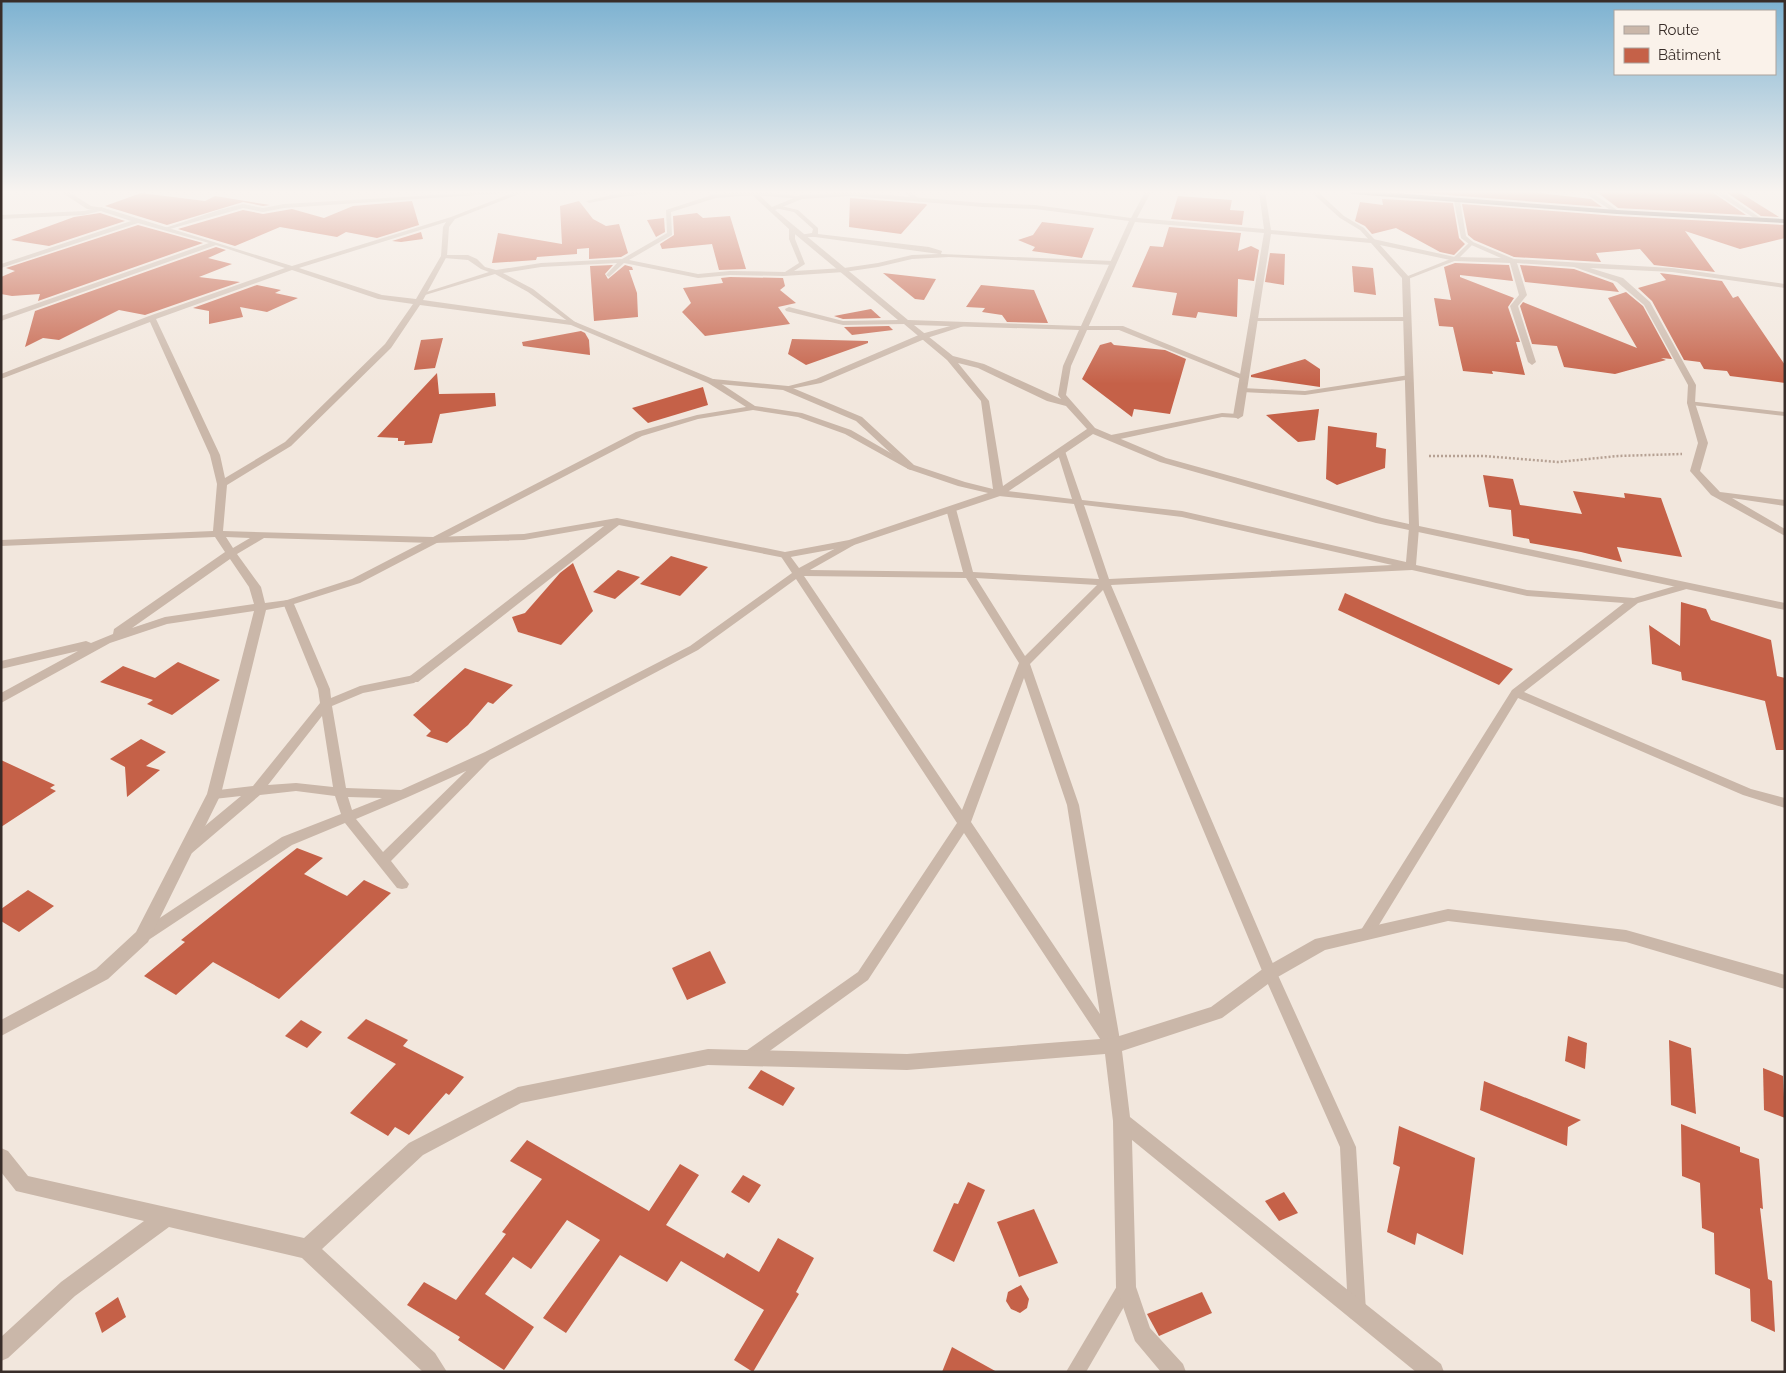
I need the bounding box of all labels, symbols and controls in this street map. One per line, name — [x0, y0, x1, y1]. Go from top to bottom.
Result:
legend — [1614, 10, 1776, 75]
text: Route — [1658, 21, 1699, 39]
text: Bâtiment — [1658, 46, 1721, 64]

